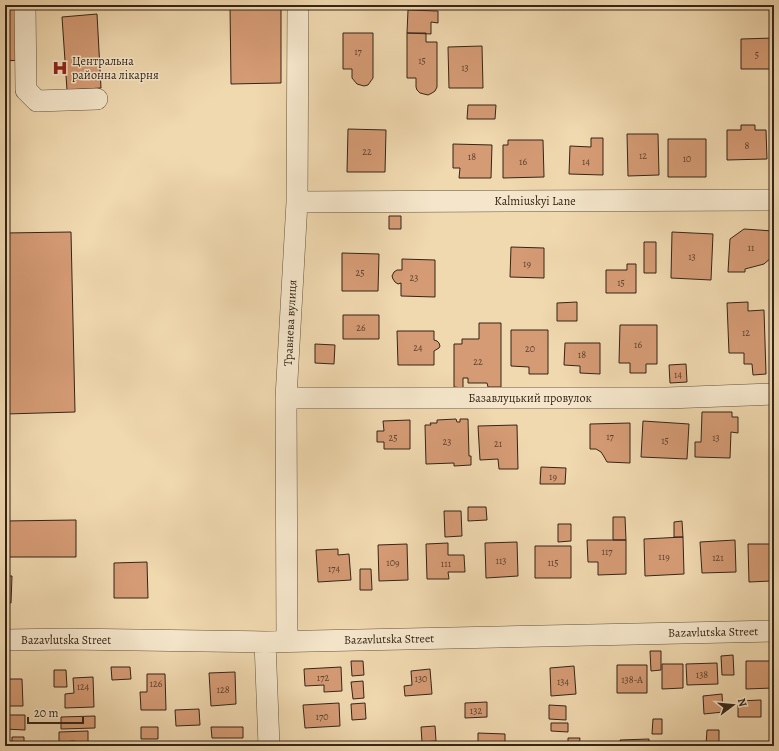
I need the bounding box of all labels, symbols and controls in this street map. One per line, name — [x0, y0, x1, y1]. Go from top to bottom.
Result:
house number: 17 — [354, 45, 363, 58]
house number: 5 — [755, 48, 759, 61]
place label: Центральна районна лікарня — [72, 53, 159, 83]
house number: 15 — [418, 54, 426, 67]
hospital icon: Центральна районна лікарня — [51, 59, 69, 77]
house number: 13 — [461, 61, 469, 74]
house number: 8 — [745, 139, 750, 152]
house number: 22 — [362, 145, 372, 158]
house number: 12 — [639, 149, 647, 162]
house number: 18 — [468, 150, 476, 163]
house number: 10 — [683, 152, 691, 165]
house number: 16 — [519, 155, 527, 168]
house number: 14 — [582, 155, 590, 168]
street label: Kalmiuskyi Lane — [494, 193, 576, 209]
house number: 11 — [748, 241, 755, 254]
house number: 13 — [688, 250, 696, 263]
house number: 19 — [523, 257, 531, 270]
house number: 25 — [355, 266, 365, 279]
house number: 23 — [410, 271, 418, 284]
house number: 15 — [617, 276, 625, 289]
street label: Травнева вулиця — [280, 279, 300, 367]
house number: 26 — [356, 321, 366, 334]
house number: 12 — [742, 326, 750, 339]
house number: 16 — [634, 338, 642, 351]
house number: 24 — [413, 341, 423, 354]
house number: 20 — [525, 342, 535, 355]
house number: 18 — [578, 348, 586, 361]
house number: 22 — [473, 355, 483, 368]
house number: 14 — [674, 368, 682, 381]
street label: Базавлуцький провулок — [468, 390, 592, 406]
house number: 17 — [606, 430, 615, 443]
house number: 25 — [388, 431, 398, 444]
house number: 13 — [712, 431, 720, 444]
house number: 15 — [661, 434, 669, 447]
house number: 23 — [443, 435, 451, 448]
house number: 21 — [494, 437, 503, 450]
house number: 19 — [549, 470, 557, 483]
house number: 117 — [601, 545, 613, 558]
house number: 119 — [658, 550, 670, 563]
house number: 121 — [712, 551, 724, 564]
house number: 113 — [496, 554, 507, 567]
house number: 109 — [386, 556, 400, 569]
house number: 115 — [547, 556, 559, 569]
house number: 111 — [441, 557, 452, 570]
house number: 174 — [328, 562, 341, 575]
street label: Bazavlutska Street — [668, 623, 758, 641]
street label: Bazavlutska Street — [344, 630, 434, 648]
street label: Bazavlutska Street — [21, 632, 111, 648]
house number: 138 — [696, 668, 708, 681]
house number: 172 — [317, 671, 329, 684]
house number: 130 — [415, 672, 427, 685]
house number: 138-А — [621, 673, 643, 686]
house number: 134 — [557, 675, 570, 688]
house number: 126 — [150, 677, 163, 690]
house number: 124 — [77, 680, 90, 693]
house number: 128 — [216, 683, 230, 696]
north arrow — [713, 685, 753, 725]
text: N — [734, 696, 750, 708]
scale bar — [28, 699, 83, 725]
house number: 132 — [470, 704, 482, 717]
text: 20 m — [34, 705, 58, 721]
house number: 170 — [316, 710, 328, 723]

